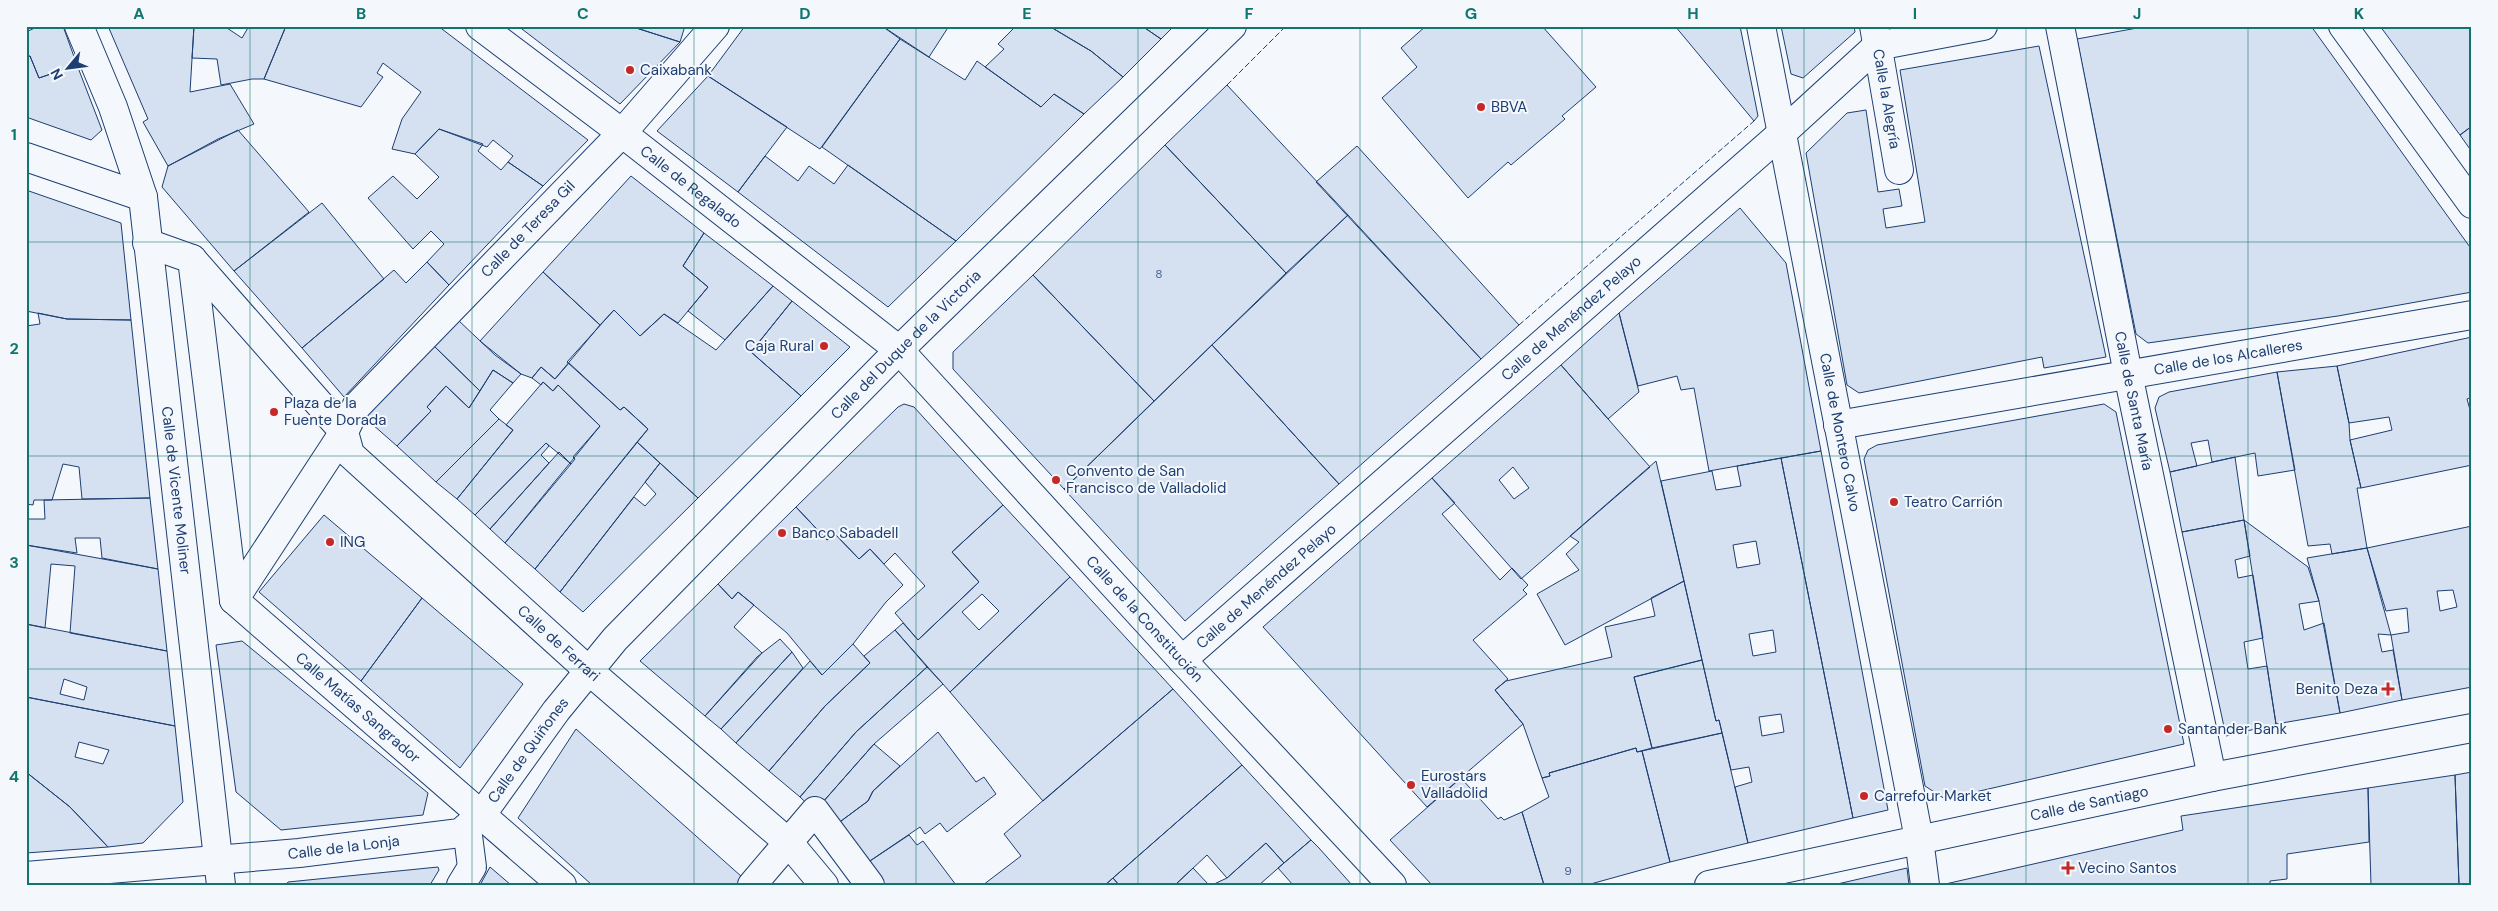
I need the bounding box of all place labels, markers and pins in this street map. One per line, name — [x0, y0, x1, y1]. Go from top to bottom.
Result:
place label: Caixabank — [640, 60, 712, 80]
marker: Caixabank — [624, 64, 636, 76]
place label: BBVA — [1491, 97, 1527, 117]
marker: BBVA — [1475, 101, 1487, 113]
place label: Caja Rural — [745, 336, 814, 356]
marker: Caja Rural — [818, 340, 830, 352]
place label: Plaza de la Fuente Dorada — [284, 393, 386, 430]
marker: Plaza de la Fuente Dorada — [268, 406, 280, 418]
place label: Convento de San Francisco de Valladolid — [1066, 461, 1226, 498]
marker: Convento de San Francisco de Valladolid — [1050, 474, 1062, 486]
place label: Teatro Carrión — [1904, 492, 2003, 512]
marker: Teatro Carrión — [1888, 496, 1900, 508]
place label: Banco Sabadell — [792, 523, 898, 543]
marker: Banco Sabadell — [776, 527, 788, 539]
place label: ING — [340, 532, 365, 552]
marker: ING — [324, 536, 336, 548]
place label: Benito Deza — [2296, 679, 2378, 699]
marker: Benito Deza — [2382, 683, 2394, 695]
place label: Santander Bank — [2178, 719, 2287, 739]
marker: Santander Bank — [2162, 723, 2174, 735]
place label: Eurostars Valladolid — [1421, 766, 1488, 803]
marker: Eurostars Valladolid — [1405, 779, 1417, 791]
place label: Carrefour Market — [1874, 786, 1992, 806]
marker: Carrefour Market — [1858, 790, 1870, 802]
place label: Vecino Santos — [2078, 858, 2177, 878]
marker: Vecino Santos — [2062, 862, 2074, 874]

